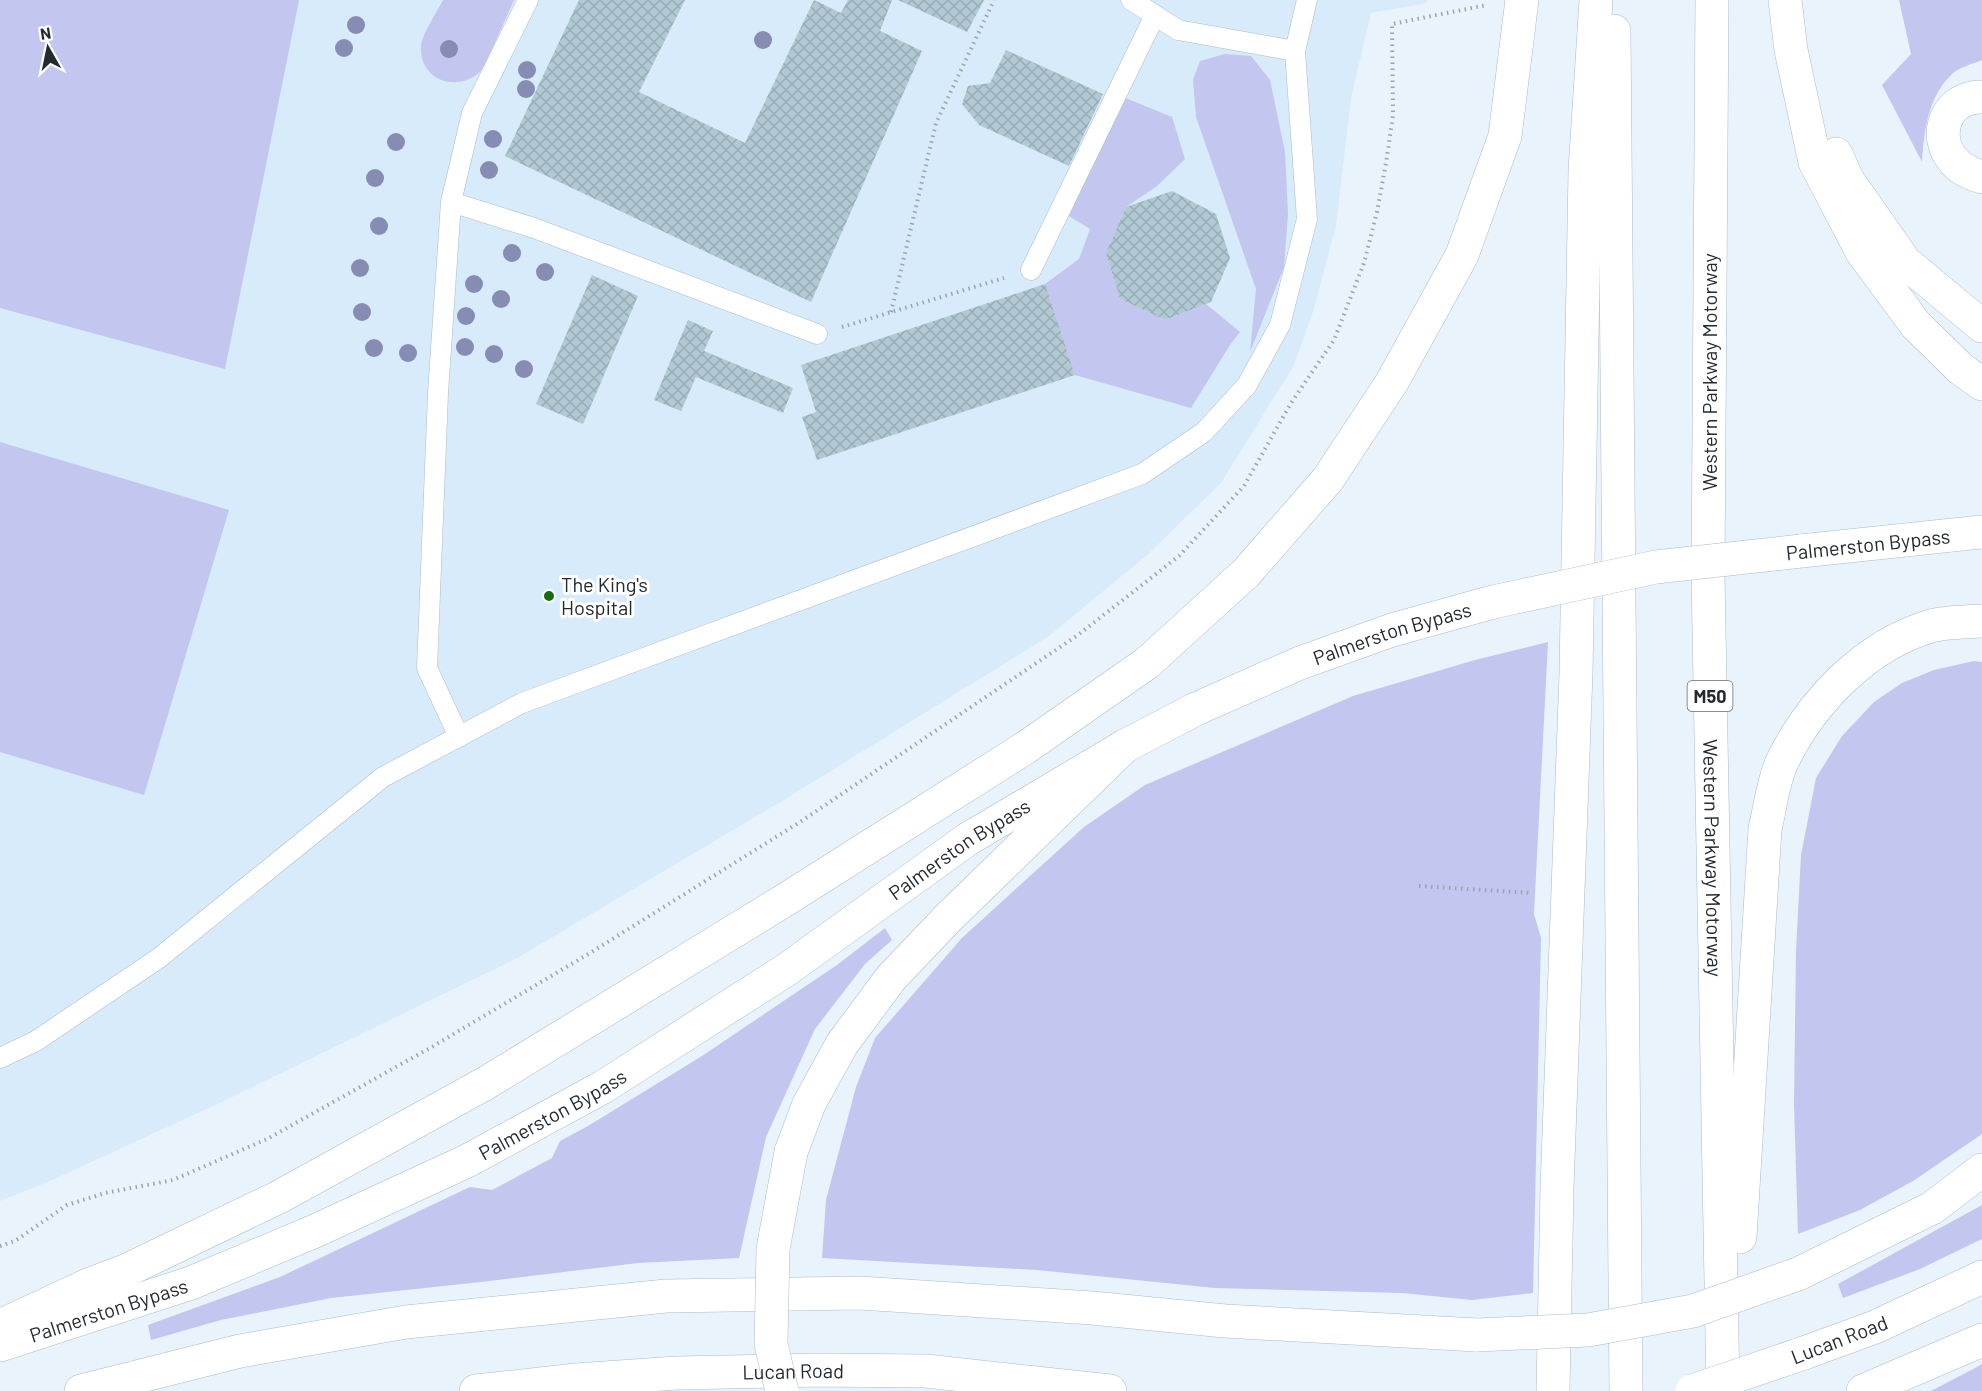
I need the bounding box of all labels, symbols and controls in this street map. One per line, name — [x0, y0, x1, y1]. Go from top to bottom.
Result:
north arrow — [18, 18, 78, 78]
text: N — [39, 22, 52, 43]
street label: Western Parkway Motorway — [1697, 253, 1721, 491]
street label: Palmerston Bypass — [1785, 523, 1951, 565]
place label: The King's Hospital — [561, 572, 648, 619]
marker: The King's Hospital — [542, 589, 556, 603]
street label: Palmerston Bypass — [1309, 597, 1474, 669]
road number: M50 — [1688, 681, 1732, 711]
street label: Western Parkway Motorway — [1699, 739, 1727, 977]
street label: Palmerston Bypass — [884, 793, 1034, 904]
street label: Palmerston Bypass — [474, 1063, 631, 1164]
street label: Palmerston Bypass — [26, 1273, 191, 1347]
street label: Lucan Road — [1787, 1310, 1891, 1368]
street label: Lucan Road — [742, 1358, 844, 1384]

